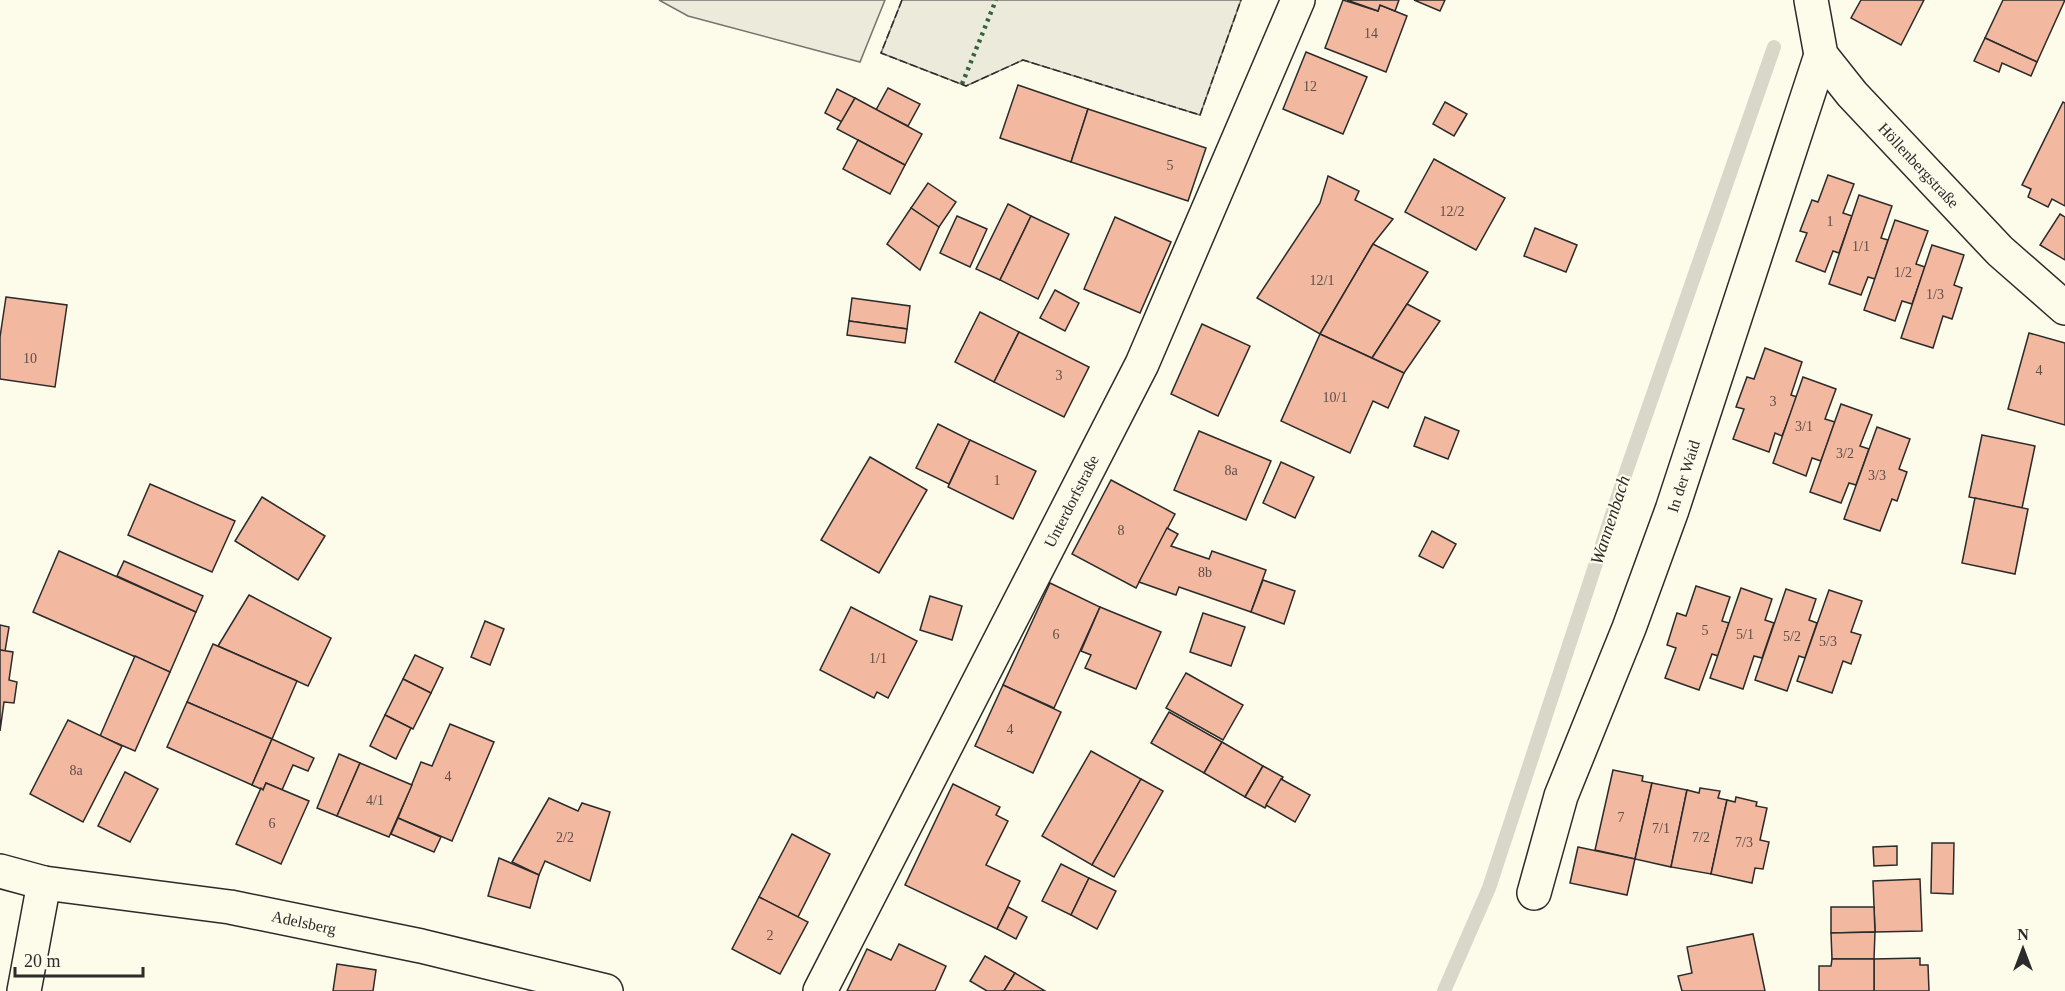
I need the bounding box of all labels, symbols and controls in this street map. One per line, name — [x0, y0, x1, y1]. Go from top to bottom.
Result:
house number: 14 — [1364, 26, 1378, 41]
house number: 12 — [1303, 79, 1317, 94]
street label: Höllenbergstraße — [1874, 119, 1962, 212]
house number: 5 — [1167, 158, 1174, 173]
house number: 12/2 — [1440, 204, 1464, 219]
house number: 1 — [1827, 214, 1834, 229]
house number: 1/1 — [1852, 239, 1870, 254]
house number: 1/2 — [1894, 265, 1912, 280]
house number: 12/1 — [1310, 273, 1334, 288]
house number: 1/3 — [1926, 287, 1944, 302]
house number: 10 — [23, 351, 37, 366]
house number: 4 — [2036, 363, 2043, 378]
house number: 3 — [1056, 368, 1063, 383]
house number: 10/1 — [1323, 390, 1347, 405]
house number: 3 — [1770, 394, 1777, 409]
house number: 3/1 — [1795, 419, 1813, 434]
street label: In der Waid — [1664, 438, 1703, 514]
house number: 3/2 — [1836, 446, 1854, 461]
street label: Unterdorfstraße — [1041, 452, 1102, 550]
house number: 8a — [1224, 463, 1238, 478]
house number: 3/3 — [1868, 468, 1886, 483]
house number: 1 — [994, 473, 1001, 488]
water label: Wannenbach — [1586, 473, 1634, 567]
house number: 8 — [1118, 523, 1125, 538]
house number: 8b — [1198, 565, 1212, 580]
house number: 5 — [1702, 623, 1709, 638]
house number: 6 — [1053, 627, 1060, 642]
house number: 5/1 — [1736, 627, 1754, 642]
house number: 5/2 — [1783, 629, 1801, 644]
house number: 5/3 — [1819, 634, 1837, 649]
house number: 1/1 — [869, 651, 887, 666]
house number: 4 — [1007, 722, 1014, 737]
house number: 8a — [69, 763, 83, 778]
house number: 4 — [445, 769, 452, 784]
house number: 4/1 — [366, 793, 384, 808]
house number: 7 — [1618, 810, 1625, 825]
house number: 6 — [269, 816, 276, 831]
house number: 7/1 — [1652, 821, 1670, 836]
house number: 2/2 — [556, 830, 574, 845]
house number: 7/2 — [1692, 830, 1710, 845]
house number: 7/3 — [1735, 835, 1753, 850]
street label: Adelsberg — [270, 907, 338, 939]
north arrow — [1993, 919, 2053, 979]
text: N — [2017, 926, 2029, 943]
house number: 2 — [767, 928, 774, 943]
scale bar — [15, 940, 142, 978]
text: 20 m — [24, 951, 61, 971]

